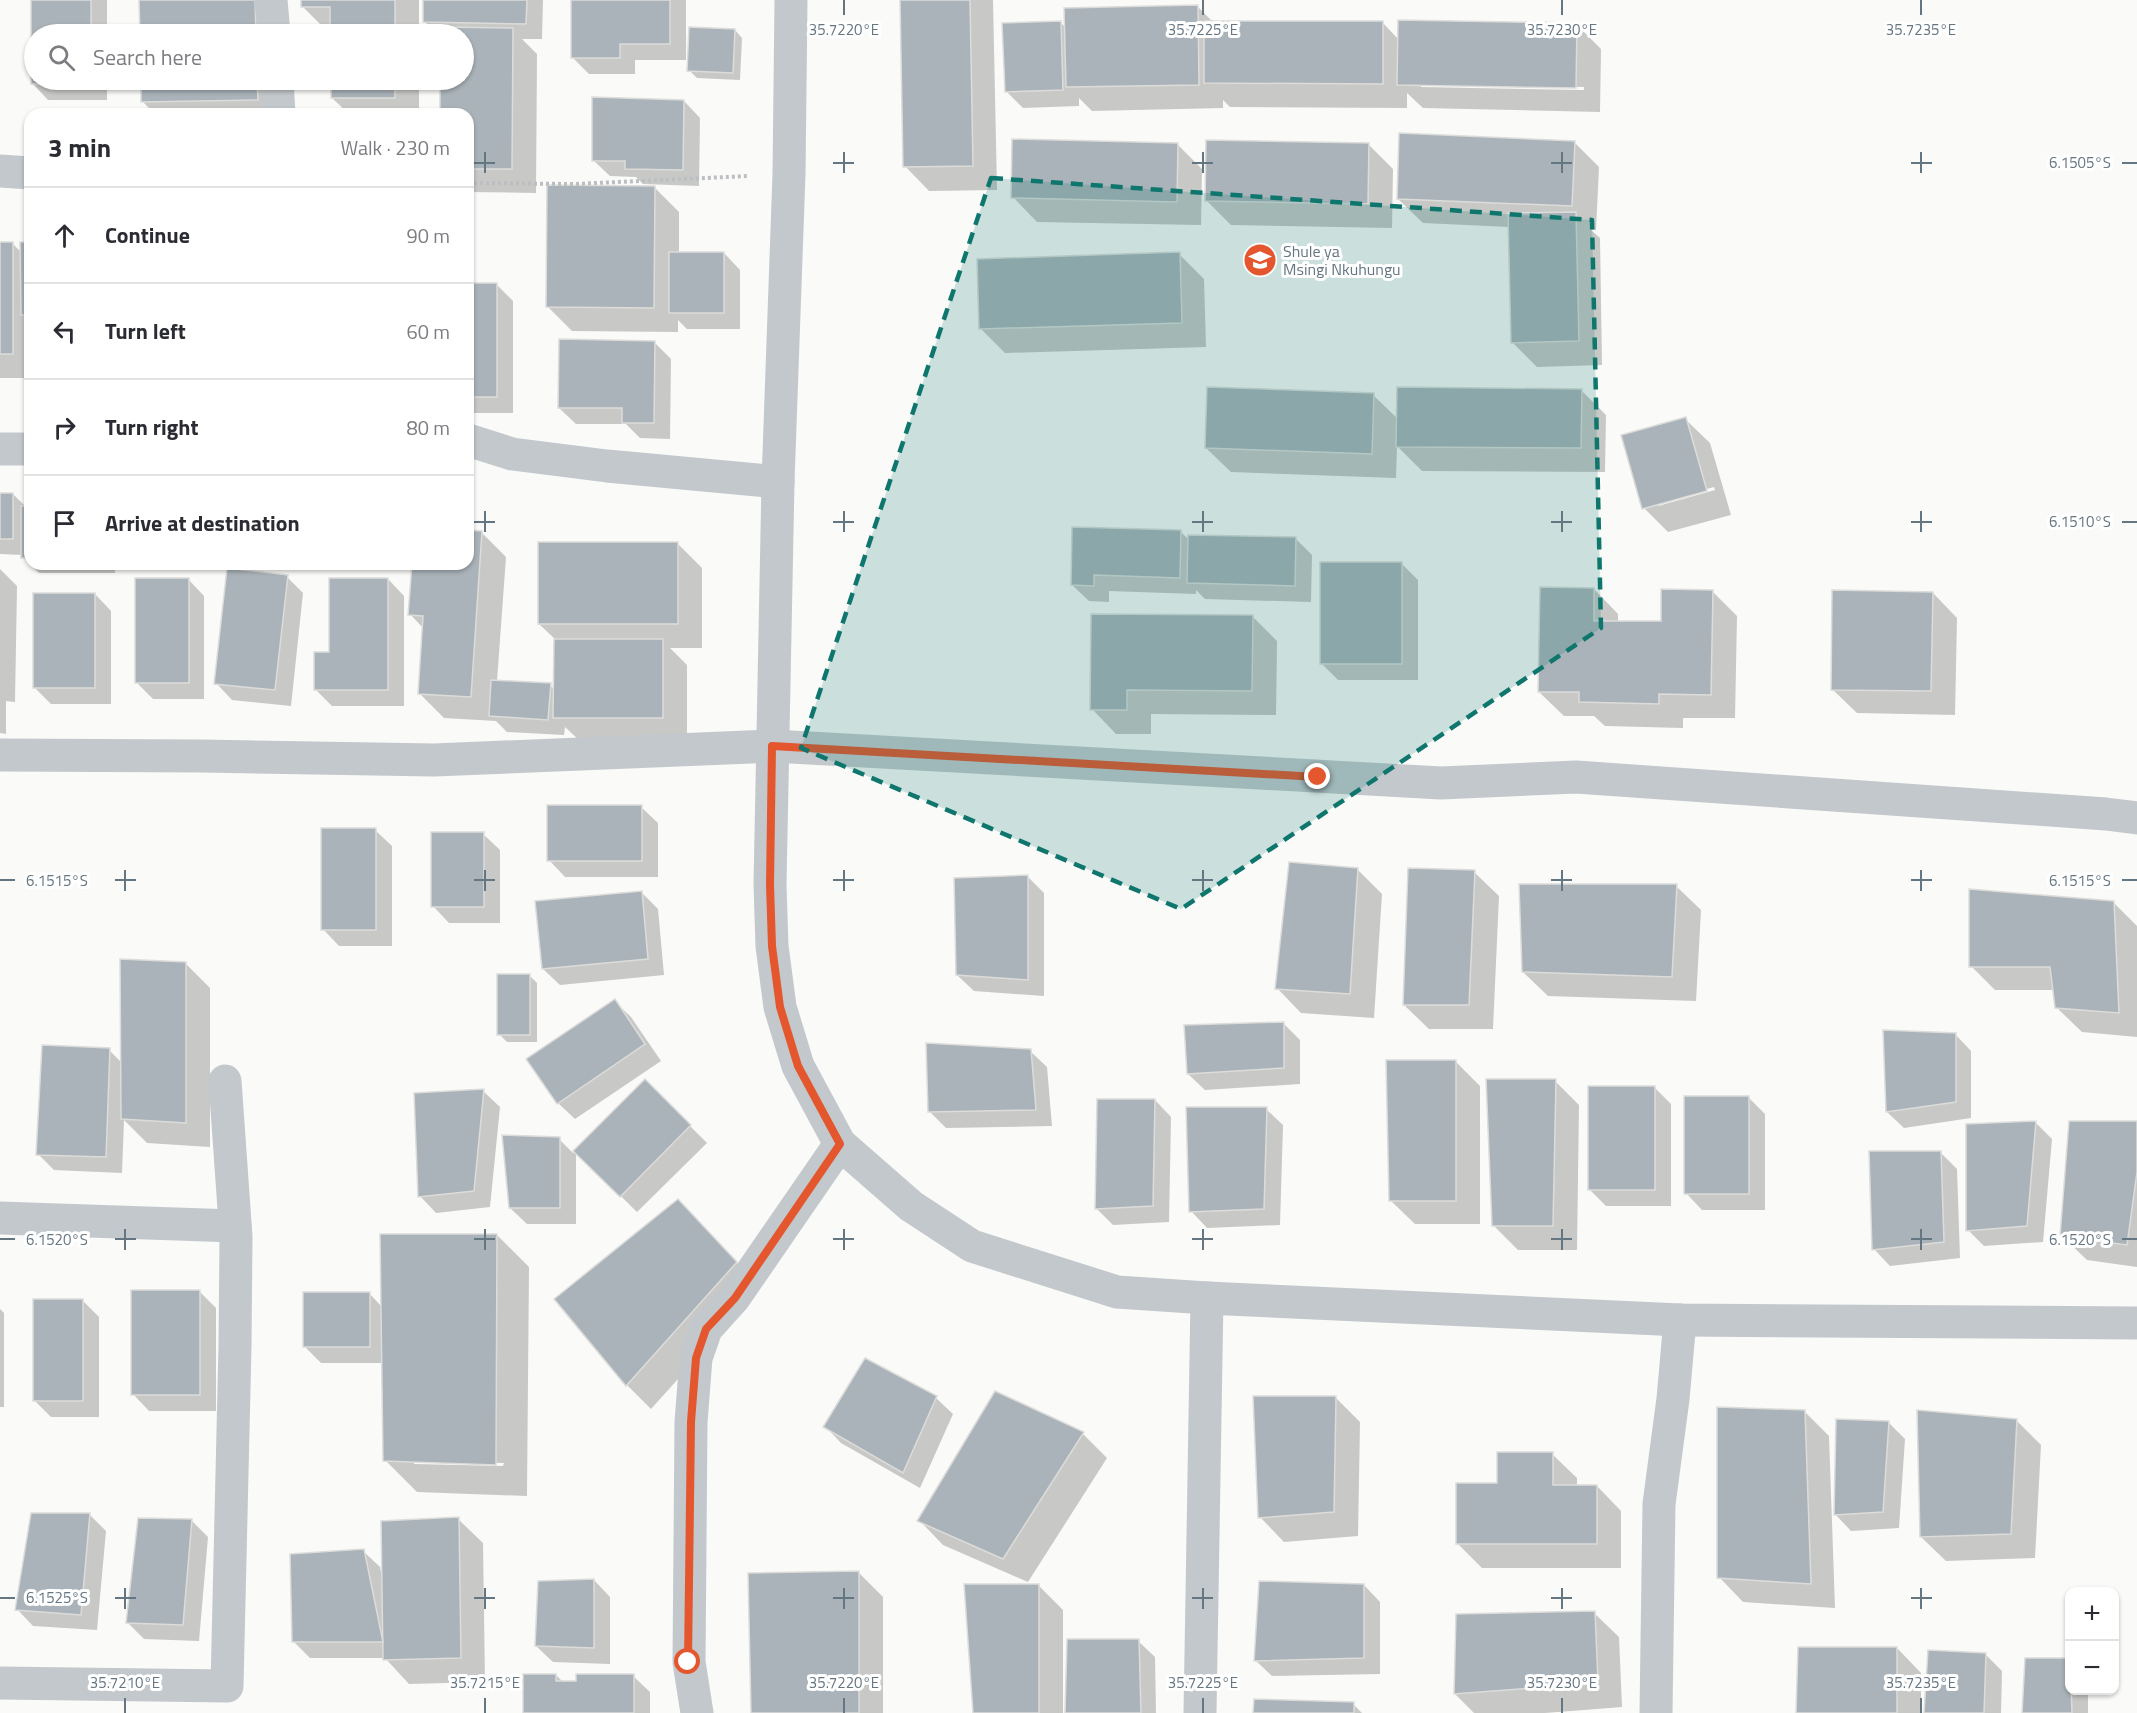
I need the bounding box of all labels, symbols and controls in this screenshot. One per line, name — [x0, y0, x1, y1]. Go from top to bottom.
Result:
text: 35.7220°E — [809, 18, 879, 41]
text: 35.7225°E — [1168, 18, 1238, 41]
text: 35.7230°E — [1527, 18, 1597, 41]
text: 35.7235°E — [1886, 18, 1956, 41]
search box — [24, 24, 474, 90]
text: Search here — [93, 40, 202, 74]
icon: search — [45, 41, 78, 74]
text: 3 min — [48, 128, 111, 167]
text: Walk · 230 m — [341, 132, 450, 163]
text: 6.1505°S — [2049, 151, 2111, 174]
text: Continue — [105, 218, 190, 252]
icon: ahead — [48, 219, 81, 252]
text: 90 m — [406, 220, 450, 251]
place label: Shule ya Msingi Nkuhungu — [1283, 239, 1401, 281]
school or university icon: Shule ya Msingi Nkuhungu — [1242, 242, 1278, 278]
text: Turn left — [105, 314, 186, 348]
icon: left — [48, 315, 81, 348]
text: 60 m — [406, 316, 450, 347]
text: Turn right — [105, 410, 199, 444]
icon: right — [48, 411, 81, 444]
text: 80 m — [406, 412, 450, 443]
text: Arrive at destination — [105, 506, 300, 540]
icon: arrive — [48, 507, 81, 540]
text: 6.1510°S — [2049, 510, 2111, 533]
route end — [1304, 763, 1330, 789]
text: 6.1515°S — [26, 869, 88, 892]
text: 6.1515°S — [2049, 869, 2111, 892]
text: 6.1520°S — [26, 1228, 88, 1251]
text: 6.1520°S — [2049, 1228, 2111, 1251]
text: 6.1525°S — [26, 1586, 88, 1609]
map controls — [2065, 1587, 2119, 1695]
button: + — [2065, 1587, 2119, 1641]
button: − — [2065, 1641, 2119, 1695]
route start — [674, 1648, 700, 1674]
text: 35.7210°E — [90, 1671, 160, 1694]
text: 35.7215°E — [450, 1671, 520, 1694]
text: 35.7220°E — [809, 1671, 879, 1694]
text: 35.7225°E — [1168, 1671, 1238, 1694]
text: 35.7230°E — [1527, 1671, 1597, 1694]
text: 35.7235°E — [1886, 1671, 1956, 1694]

